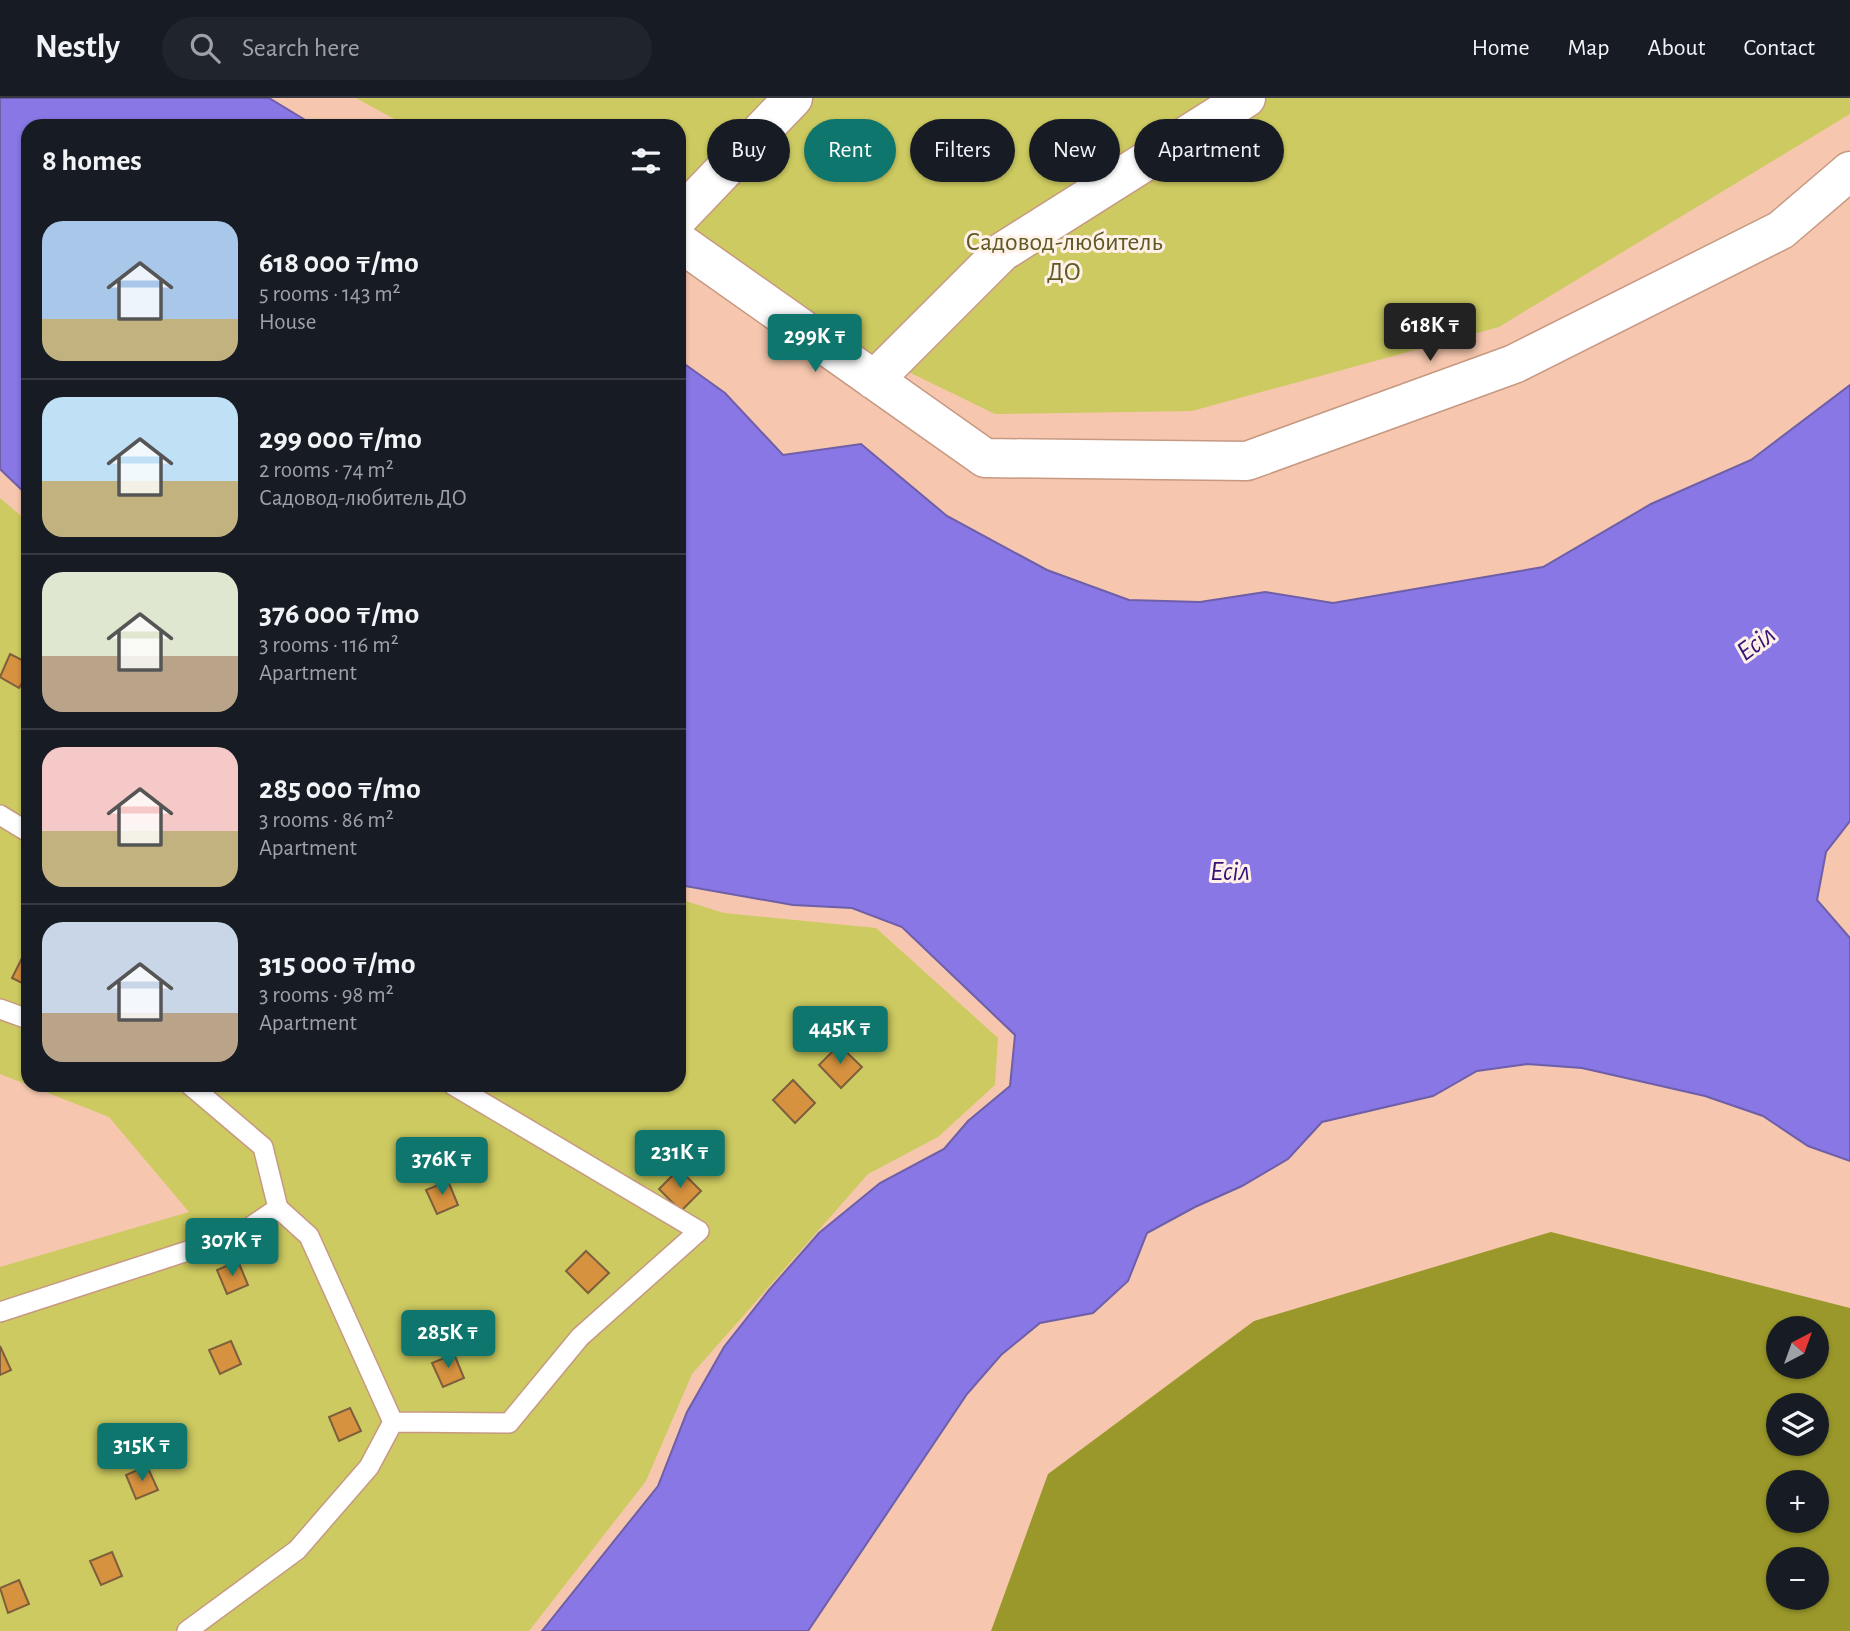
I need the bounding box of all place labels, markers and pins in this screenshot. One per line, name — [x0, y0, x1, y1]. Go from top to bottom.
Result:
pin: 618K ₸ — [1373, 303, 1487, 363]
pin: 299K ₸ — [758, 314, 872, 374]
pin: 445K ₸ — [783, 1006, 897, 1066]
pin: 231K ₸ — [623, 1130, 737, 1190]
pin: 376K ₸ — [385, 1138, 499, 1197]
pin: 307K ₸ — [175, 1218, 289, 1278]
pin: 285K ₸ — [391, 1310, 505, 1370]
pin: 315K ₸ — [85, 1424, 199, 1483]

